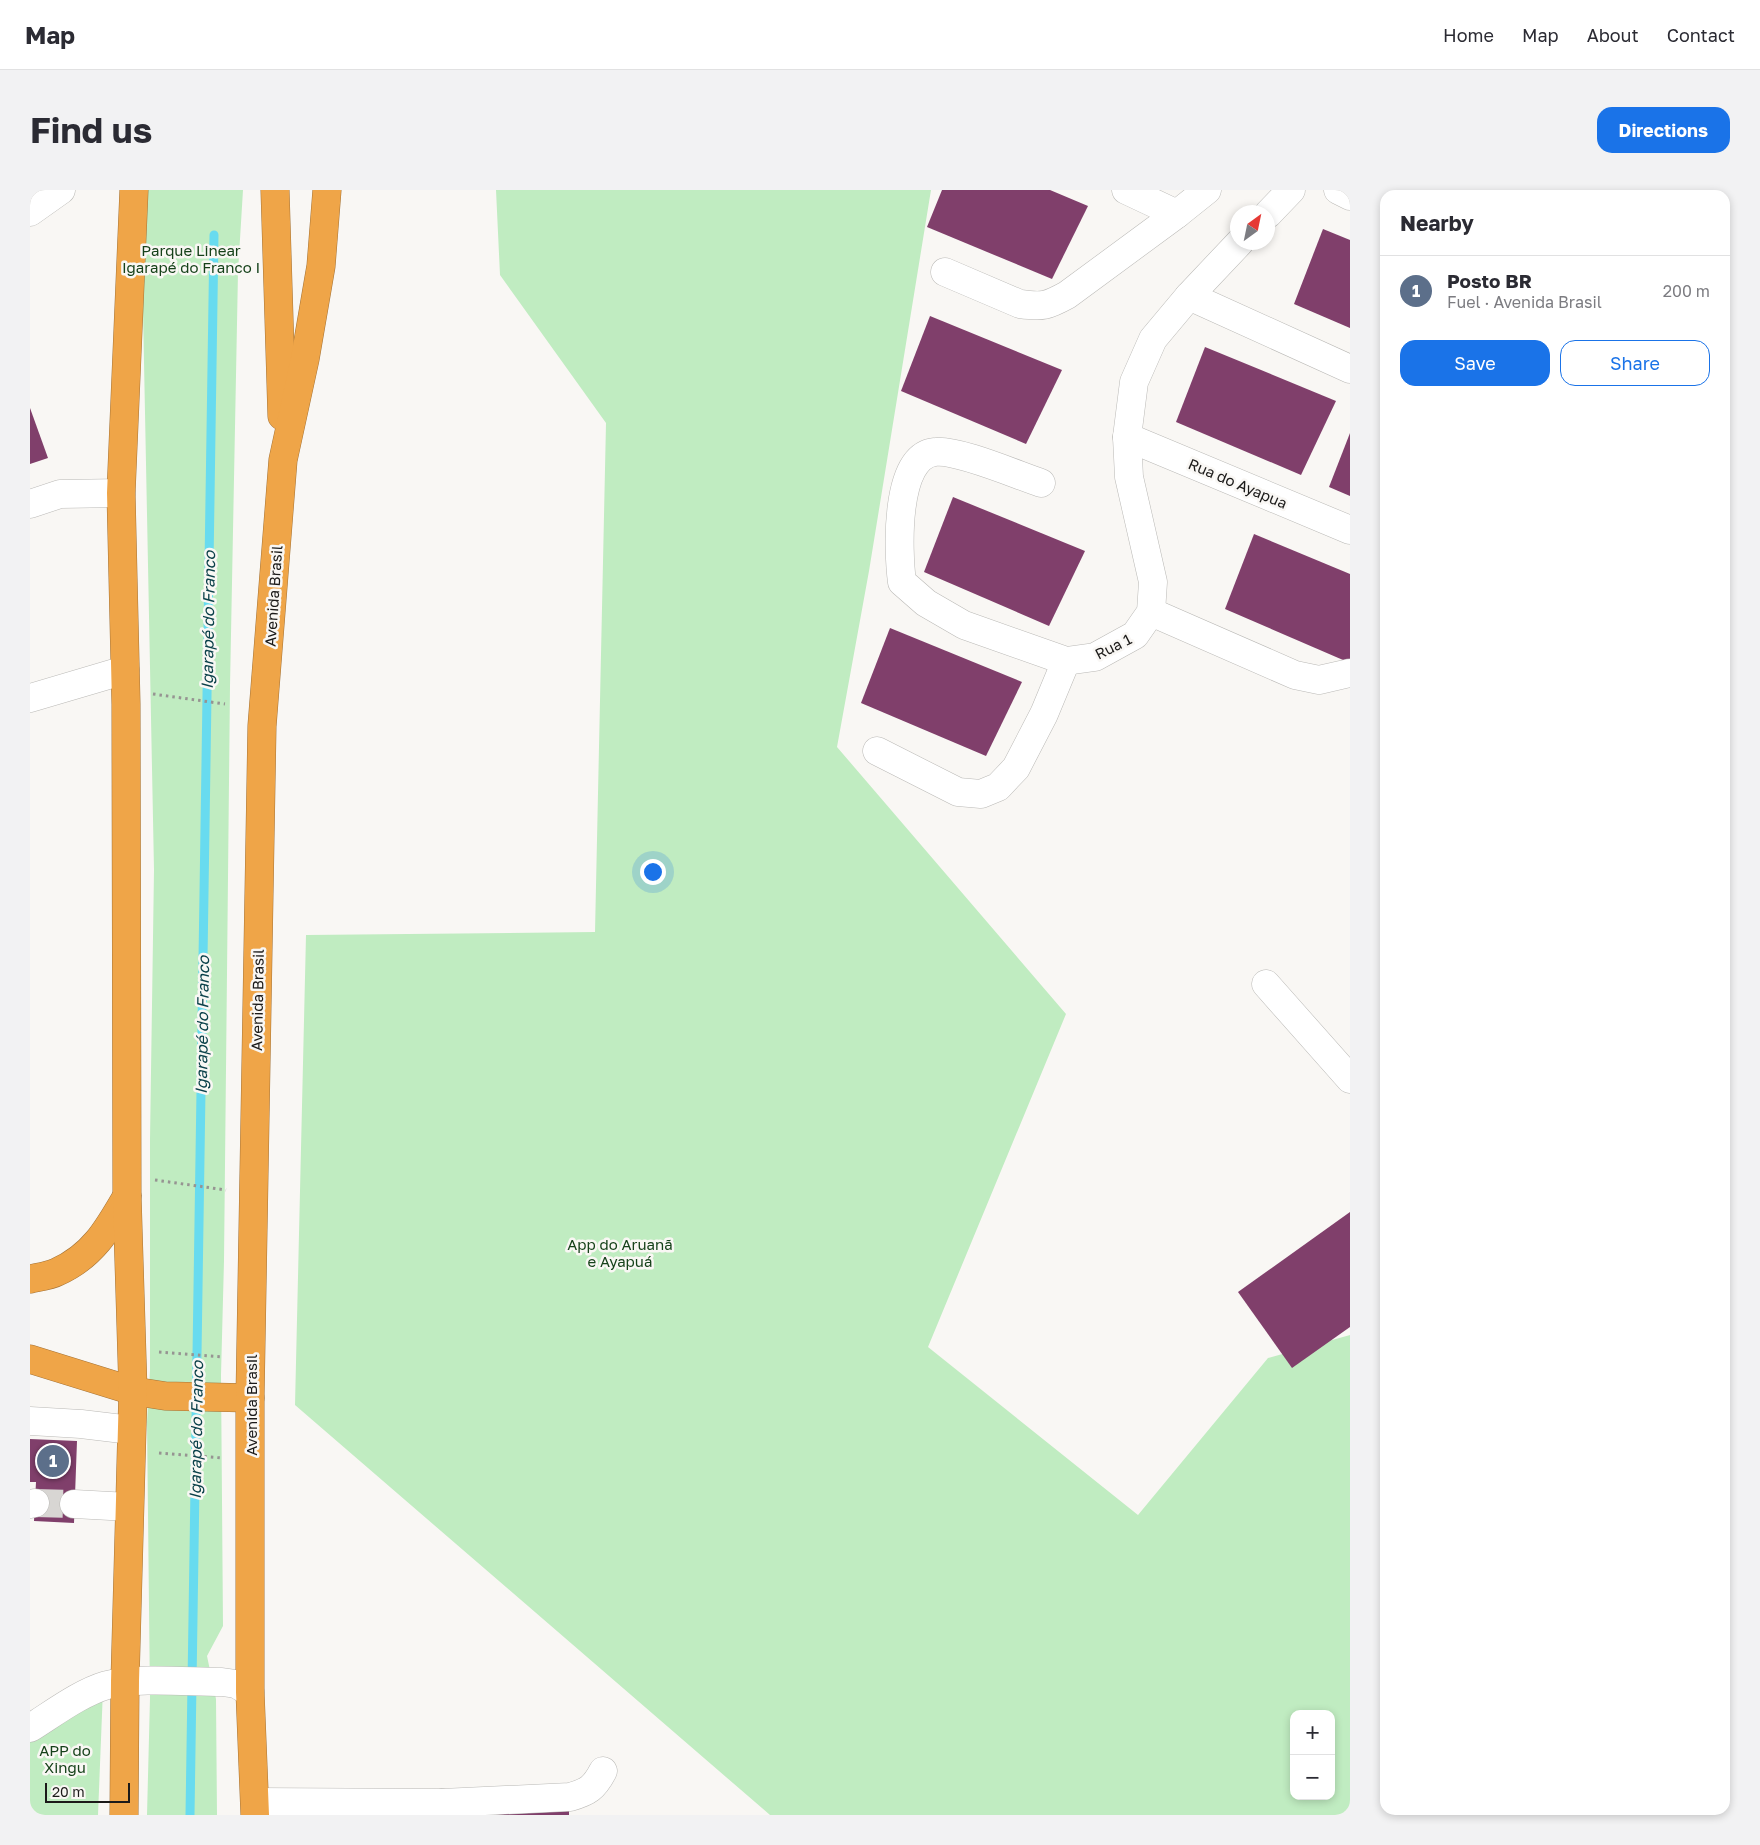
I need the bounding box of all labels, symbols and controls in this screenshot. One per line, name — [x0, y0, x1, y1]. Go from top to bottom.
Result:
text: Map — [25, 20, 75, 49]
text: Home — [1443, 24, 1494, 46]
text: Map — [1522, 24, 1559, 46]
text: About — [1587, 24, 1639, 46]
text: Contact — [1667, 24, 1735, 46]
button: Directions — [1597, 107, 1730, 153]
text: Find us — [30, 109, 152, 151]
north arrow — [1230, 205, 1275, 250]
text: Nearby — [1400, 210, 1474, 236]
park label: Parque Linear Igarapé do Franco I — [122, 241, 260, 276]
text: Posto BR — [1447, 269, 1532, 292]
text: 1 — [1412, 281, 1420, 301]
text: 200 m — [1663, 281, 1710, 301]
text: Fuel · Avenida Brasil — [1447, 292, 1602, 312]
button: Save — [1400, 340, 1550, 386]
button: Share — [1560, 340, 1710, 386]
street label: Rua do Ayapua — [1186, 454, 1290, 512]
street label: Avenida Brasil — [260, 544, 286, 647]
water label: Igarapé do Franco — [197, 549, 219, 689]
street label: Rua 1 — [1092, 629, 1134, 663]
your location — [640, 859, 666, 885]
street label: Avenida Brasil — [247, 949, 267, 1051]
water label: Igarapé do Franco — [191, 954, 213, 1094]
park label: App do Aruanã e Ayapuá — [567, 1235, 673, 1270]
street label: Avenida Brasil — [242, 1354, 260, 1456]
water label: Igarapé do Franco — [185, 1359, 207, 1499]
pin: 1 — [37, 1442, 69, 1480]
map controls — [1290, 1710, 1335, 1800]
button: + — [1290, 1710, 1335, 1755]
park label: APP do Xingu — [39, 1741, 91, 1776]
button: − — [1290, 1755, 1335, 1800]
scale bar — [45, 1780, 130, 1803]
text: 20 m — [52, 1783, 85, 1800]

